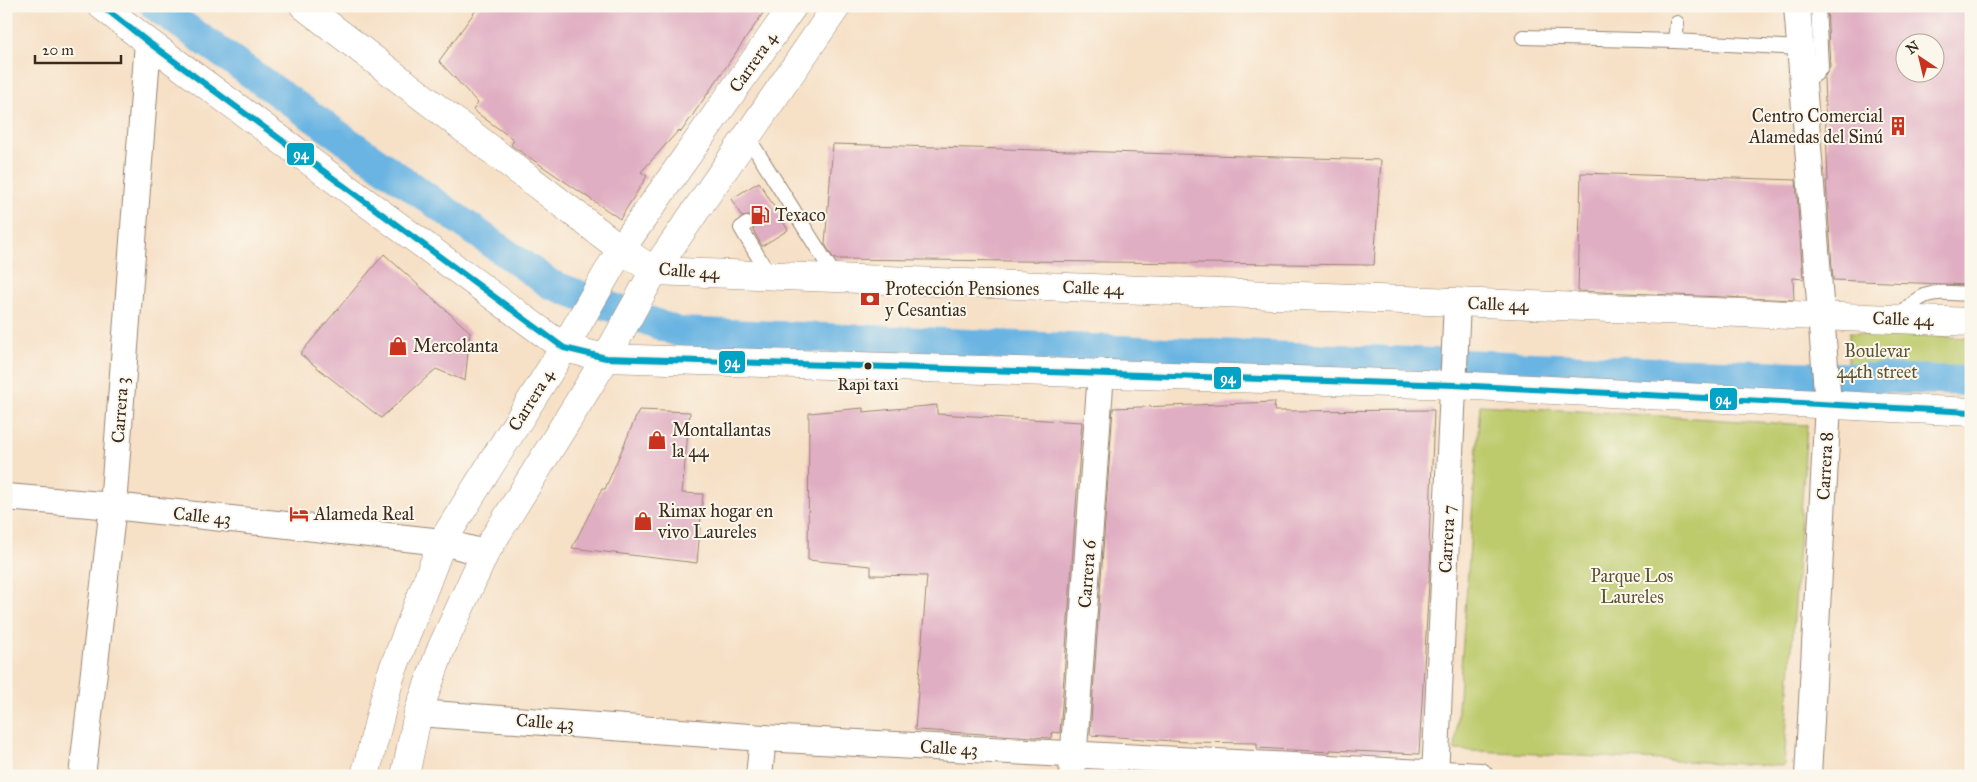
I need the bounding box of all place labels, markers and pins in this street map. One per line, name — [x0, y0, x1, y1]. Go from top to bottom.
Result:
place label: Centro Comercial Alamedas del Sinú — [1748, 105, 1883, 148]
building icon: Centro Comercial Alamedas del Sinú — [1887, 115, 1909, 137]
fuel station icon: Texaco — [749, 204, 771, 226]
place label: Texaco — [775, 204, 826, 226]
place label: Protección Pensiones y Cesantias — [885, 278, 1039, 321]
bank icon: Protección Pensiones y Cesantias — [859, 288, 881, 310]
shop icon: Mercolanta — [387, 335, 409, 357]
place label: Mercolanta — [413, 335, 499, 357]
marker: Rapi taxi — [863, 361, 873, 371]
place label: Rapi taxi — [837, 374, 899, 395]
place label: Montallantas la 44 — [672, 419, 771, 462]
shop icon: Montallantas la 44 — [646, 429, 668, 451]
place label: Rimax hogar en vivo Laureles — [657, 500, 773, 543]
hotel icon: Alameda Real — [288, 503, 310, 525]
place label: Alameda Real — [313, 503, 414, 525]
shop icon: Rimax hogar en vivo Laureles — [632, 510, 654, 532]

